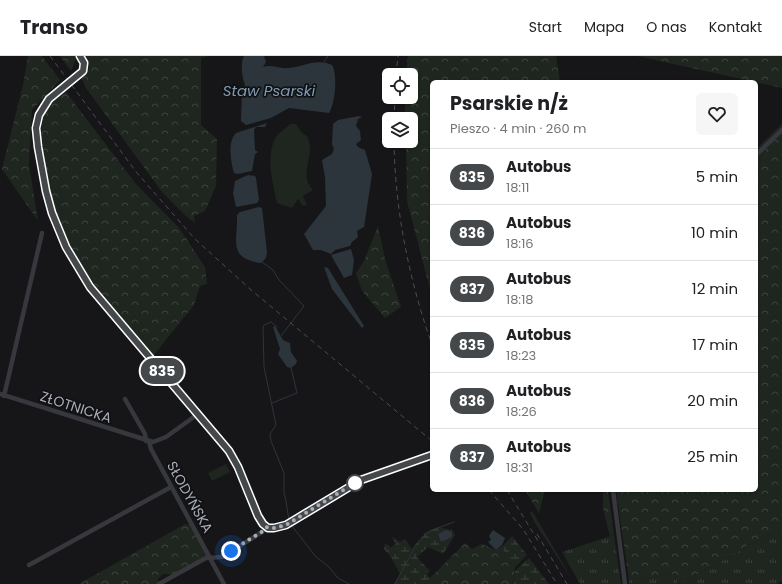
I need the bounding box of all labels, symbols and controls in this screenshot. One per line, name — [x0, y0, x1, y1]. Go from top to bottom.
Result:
text: Transo — [20, 14, 88, 41]
text: Start — [529, 17, 562, 37]
text: Mapa — [584, 17, 624, 37]
text: O nas — [646, 17, 687, 37]
text: Kontakt — [709, 17, 762, 37]
map controls — [382, 68, 418, 148]
button: locate — [382, 68, 418, 104]
water label: Staw Psarski — [223, 80, 316, 101]
text: Psarskie n/ż — [450, 90, 568, 117]
button: heart — [696, 93, 738, 135]
button: layers — [382, 112, 418, 148]
text: Pieszo · 4 min · 260 m — [450, 119, 587, 138]
text: Autobus — [506, 156, 571, 177]
text: 5 min — [696, 166, 738, 187]
text: 835 — [459, 167, 485, 187]
text: 18:11 — [506, 178, 529, 197]
text: Autobus — [506, 212, 571, 233]
text: 10 min — [691, 222, 738, 243]
text: 836 — [459, 223, 485, 243]
text: 18:16 — [506, 234, 534, 253]
text: Autobus — [506, 268, 571, 289]
text: 12 min — [692, 278, 738, 299]
text: 837 — [459, 279, 485, 299]
text: 18:18 — [506, 290, 534, 309]
text: Autobus — [506, 324, 571, 345]
text: 17 min — [692, 334, 738, 355]
text: 835 — [459, 335, 485, 355]
text: 18:23 — [506, 346, 536, 365]
line badge: 835 — [139, 358, 185, 384]
text: 835 — [149, 361, 175, 381]
text: Autobus — [506, 380, 571, 401]
street label: ZŁOTNICKA — [38, 386, 114, 428]
text: 20 min — [687, 390, 738, 411]
text: 836 — [459, 391, 485, 411]
text: 18:26 — [506, 402, 537, 421]
text: Autobus — [506, 436, 571, 457]
text: 25 min — [687, 446, 738, 467]
text: 837 — [459, 447, 485, 467]
street label: SŁODYŃSKA — [162, 457, 218, 537]
text: 18:31 — [506, 458, 533, 477]
unlabelled marker — [346, 474, 364, 492]
your location — [221, 541, 241, 561]

